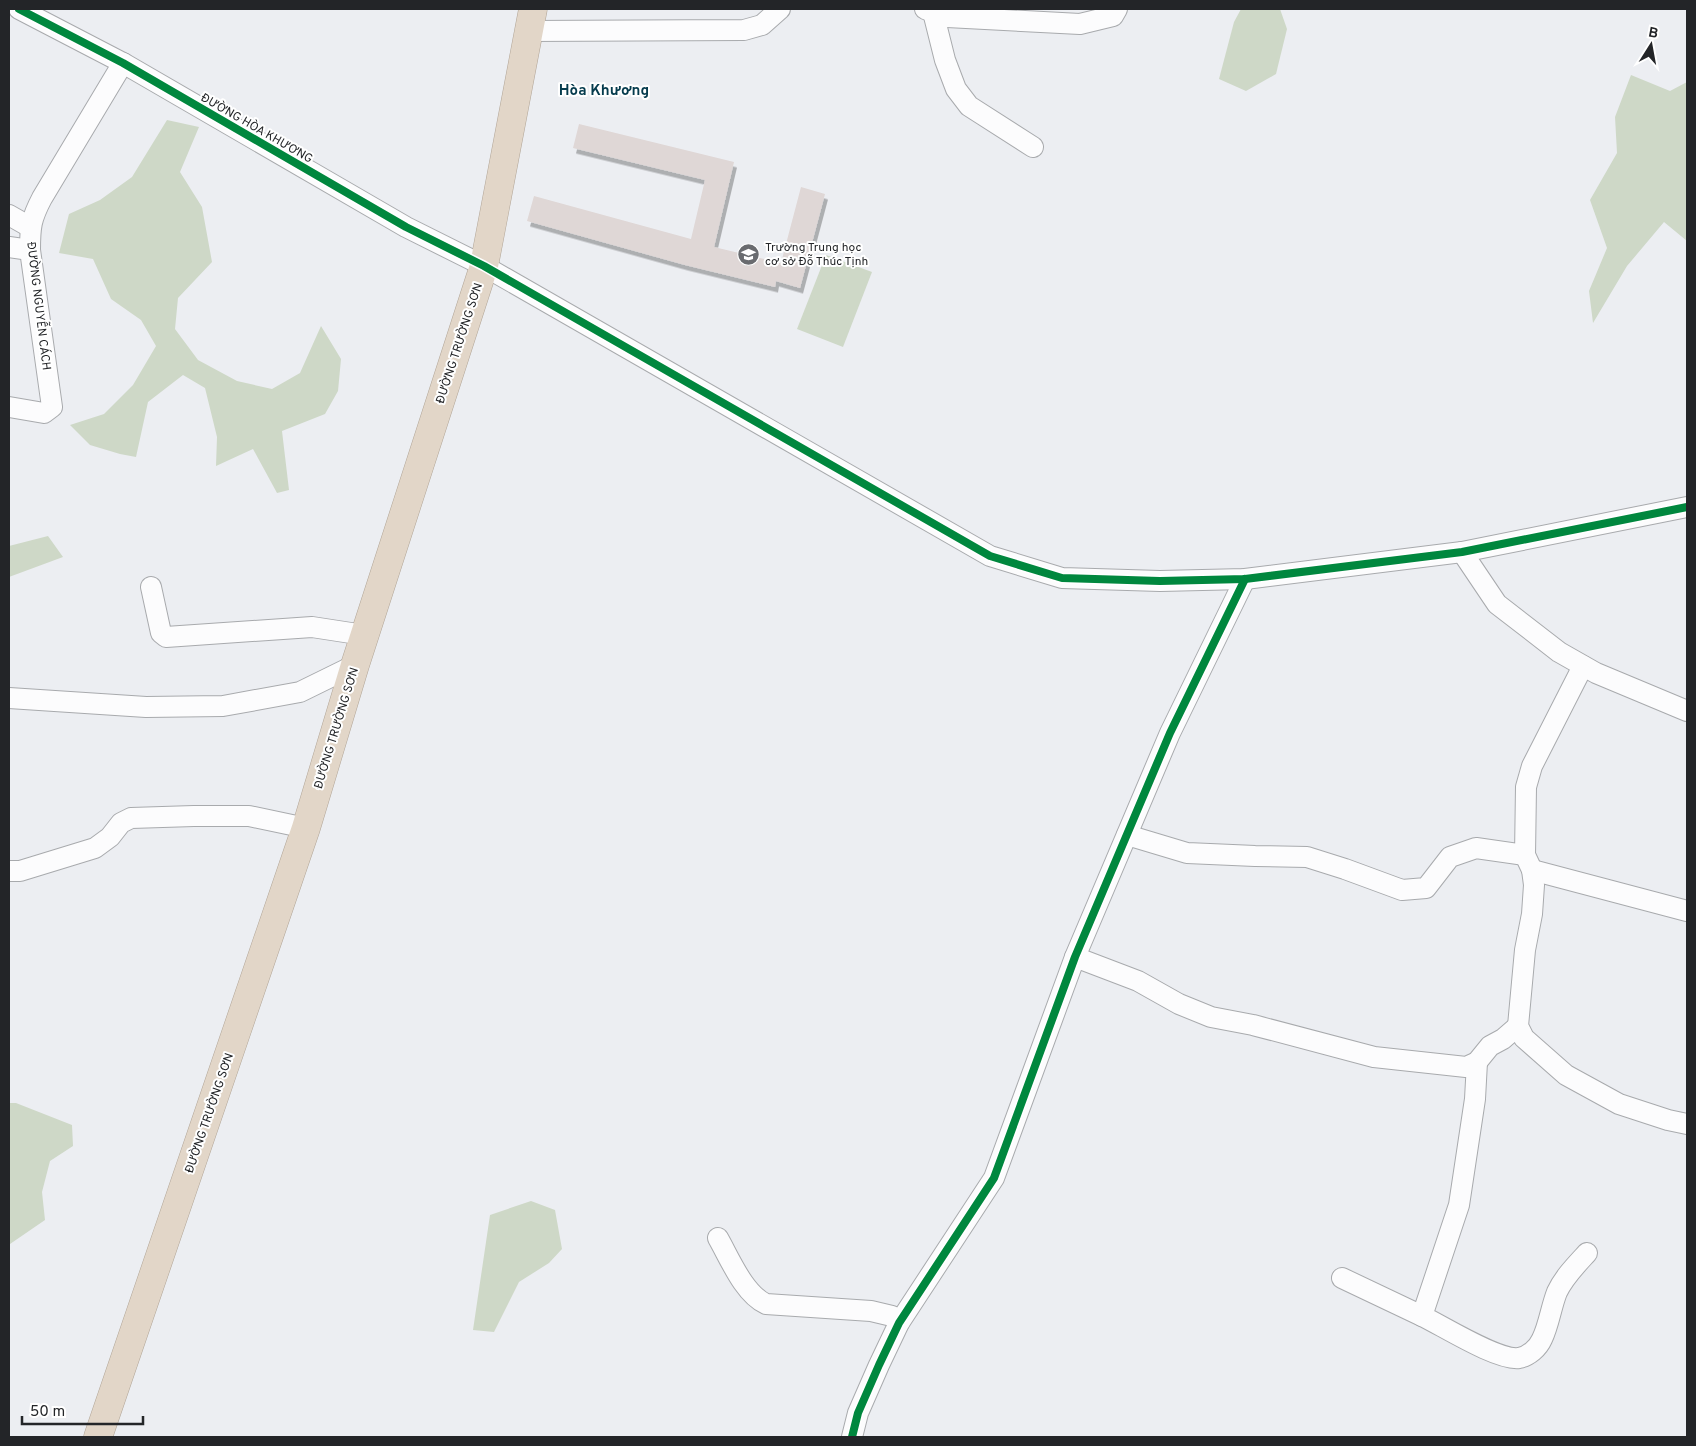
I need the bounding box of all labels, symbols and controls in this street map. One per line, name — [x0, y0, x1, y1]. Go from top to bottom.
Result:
north arrow — [1626, 20, 1676, 70]
text: B — [1647, 24, 1660, 43]
district label: Hòa Khương — [559, 82, 649, 101]
street label: ĐƯỜNG HÒA KHƯƠNG — [198, 90, 315, 167]
place label: Trường Trung học cơ sở Đỗ Thúc Tịnh — [765, 240, 868, 270]
street label: ĐƯỜNG NGUYỄN CÁCH — [22, 241, 56, 371]
school or university icon: Trường Trung học cơ sở Đỗ Thúc Tịnh — [737, 242, 761, 266]
street label: ĐƯỜNG TRƯỜNG SƠN — [433, 281, 487, 406]
street label: ĐƯỜNG TRƯỜNG SƠN — [311, 666, 363, 791]
street label: ĐƯỜNG TRƯỜNG SƠN — [182, 1051, 238, 1175]
scale bar — [22, 1394, 144, 1426]
text: 50 m — [30, 1403, 65, 1422]

